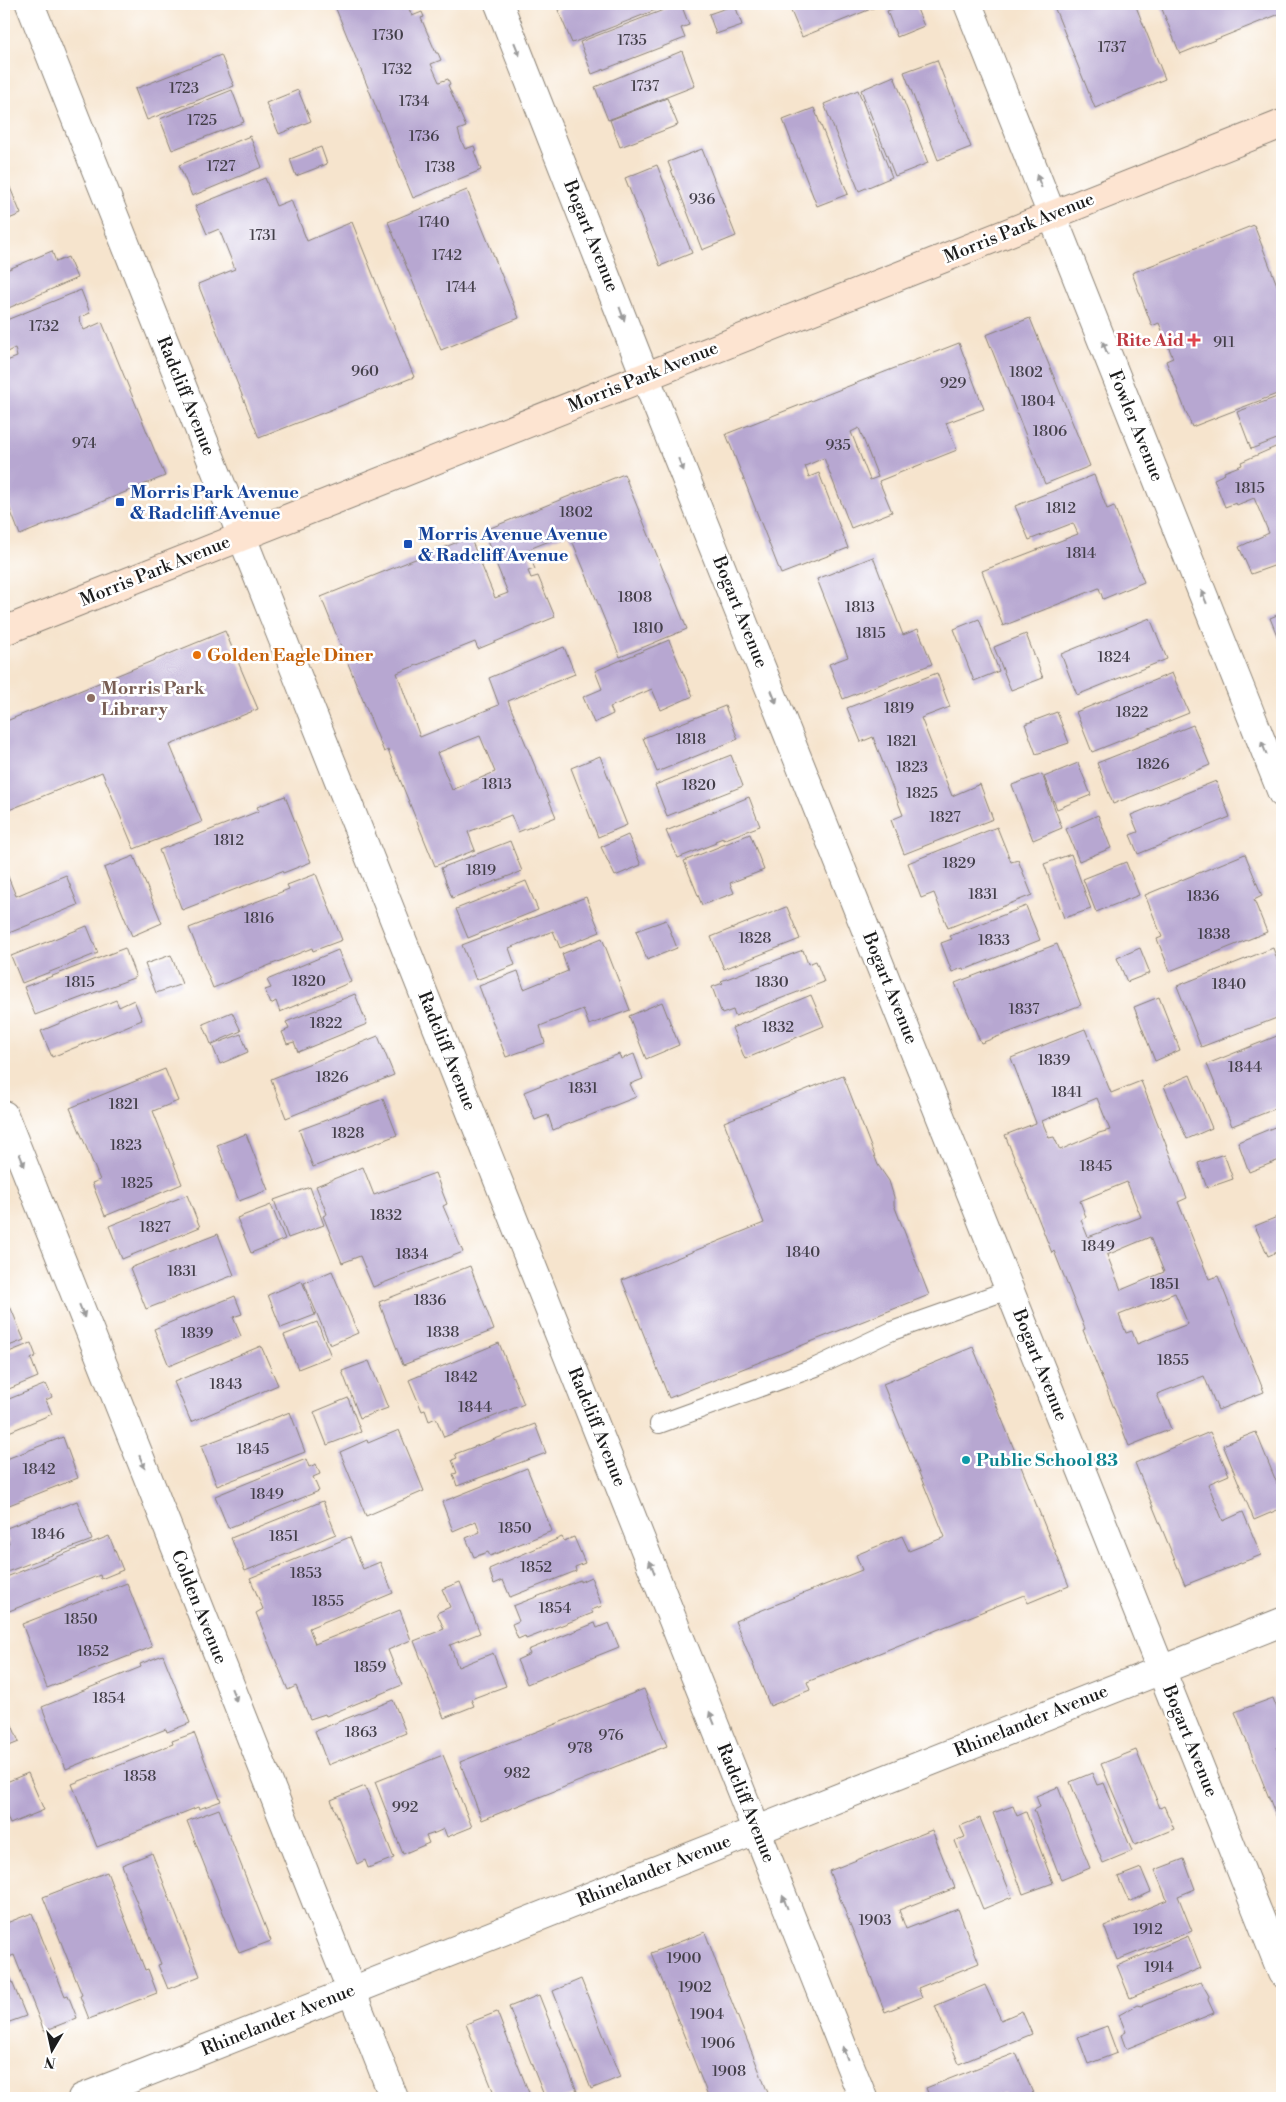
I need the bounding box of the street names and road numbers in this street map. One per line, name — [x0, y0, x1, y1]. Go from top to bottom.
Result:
street label: Bogart Avenue — [558, 176, 624, 295]
street label: Morris Park Avenue — [940, 187, 1098, 269]
street label: Radcliff Avenue — [152, 333, 220, 459]
street label: Morris Park Avenue — [564, 336, 722, 418]
street label: Fowler Avenue — [1103, 367, 1169, 485]
street label: Morris Park Avenue — [76, 530, 234, 612]
street label: Bogart Avenue — [707, 552, 773, 671]
street label: Bogart Avenue — [857, 928, 923, 1047]
street label: Radcliff Avenue — [413, 988, 481, 1114]
street label: Bogart Avenue — [1007, 1305, 1073, 1424]
street label: Radcliff Avenue — [563, 1364, 631, 1490]
street label: Colden Avenue — [166, 1547, 232, 1667]
street label: Rhinelander Avenue — [951, 1680, 1111, 1762]
street label: Bogart Avenue — [1157, 1681, 1223, 1800]
street label: Radcliff Avenue — [712, 1740, 780, 1866]
street label: Rhinelander Avenue — [574, 1830, 734, 1912]
street label: Rhinelander Avenue — [198, 1979, 358, 2061]

